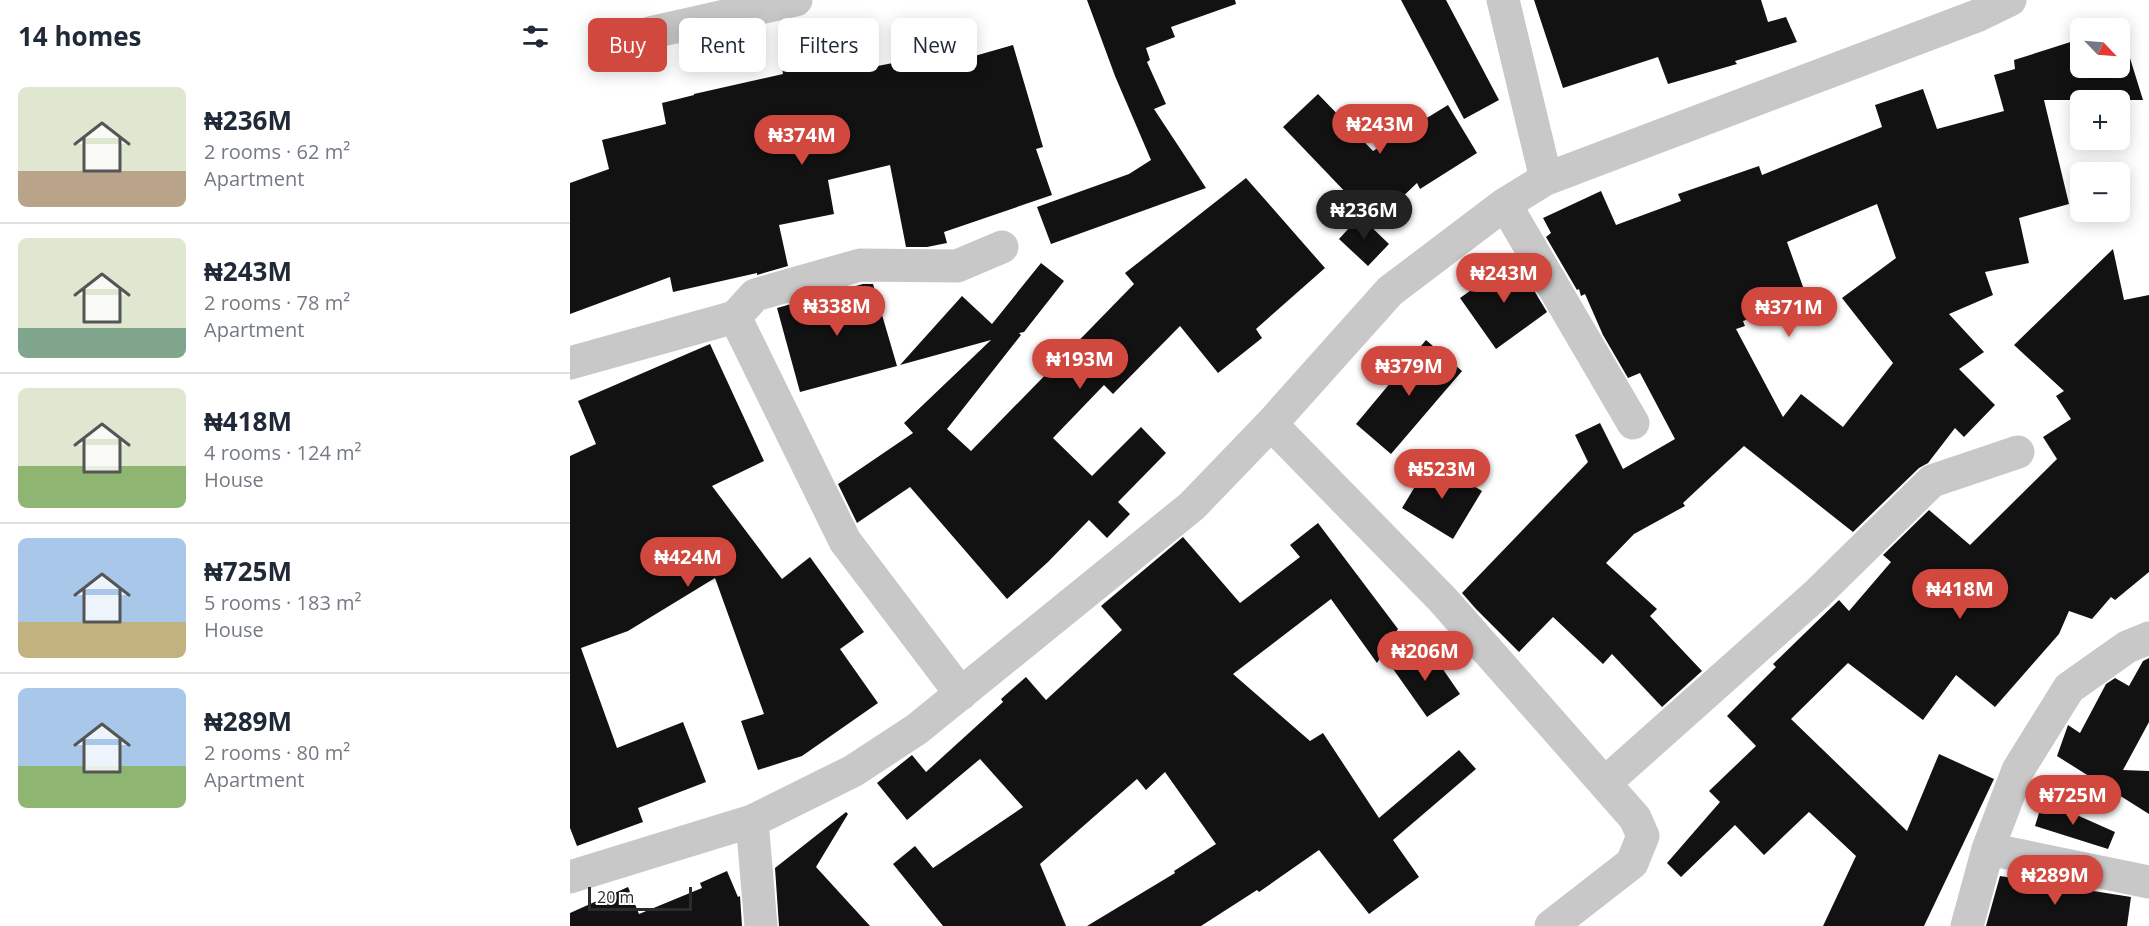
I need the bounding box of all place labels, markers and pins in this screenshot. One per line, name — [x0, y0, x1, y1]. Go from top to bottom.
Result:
pin: ₦243M — [1338, 104, 1422, 155]
pin: ₦374M — [760, 115, 844, 166]
pin: ₦236M — [1322, 190, 1406, 241]
pin: ₦243M — [1462, 253, 1546, 304]
pin: ₦338M — [795, 286, 879, 337]
pin: ₦371M — [1747, 287, 1831, 338]
pin: ₦193M — [1038, 339, 1122, 390]
pin: ₦379M — [1367, 346, 1451, 397]
pin: ₦523M — [1400, 449, 1484, 500]
pin: ₦424M — [646, 537, 730, 588]
pin: ₦418M — [1918, 569, 2002, 620]
pin: ₦206M — [1383, 631, 1467, 682]
pin: ₦725M — [2031, 775, 2115, 826]
pin: ₦289M — [2013, 855, 2097, 906]

